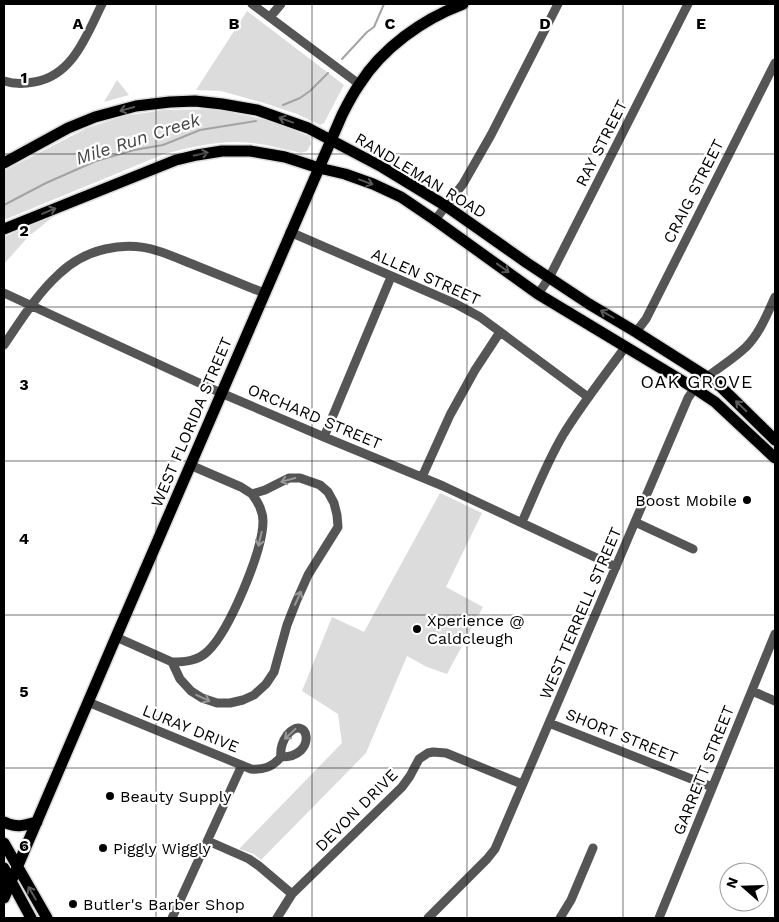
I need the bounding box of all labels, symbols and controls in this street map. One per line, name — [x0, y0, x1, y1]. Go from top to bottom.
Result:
text: A — [73, 14, 84, 33]
text: B — [229, 14, 240, 33]
text: C — [385, 14, 396, 33]
text: D — [539, 14, 551, 33]
text: E — [696, 14, 706, 33]
text: 1 — [21, 68, 27, 87]
street label: RAY STREET — [572, 97, 631, 190]
one-way arrow — [119, 104, 135, 114]
water label: Mile Run Creek — [73, 108, 204, 168]
one-way arrow — [279, 115, 294, 124]
street label: RANDLEMAN ROAD — [352, 129, 490, 222]
street label: CRAIG STREET — [659, 136, 728, 246]
one-way arrow — [193, 149, 209, 159]
one-way arrow — [358, 178, 373, 187]
one-way arrow — [41, 206, 56, 215]
text: 2 — [19, 221, 29, 240]
street label: ALLEN STREET — [368, 244, 484, 309]
one-way arrow — [496, 263, 510, 273]
one-way arrow — [600, 309, 614, 319]
street label: WEST FLORIDA STREET — [147, 334, 236, 510]
district label: OAK GROVE — [641, 371, 753, 392]
text: 3 — [19, 375, 29, 394]
street label: ORCHARD STREET — [245, 380, 385, 453]
one-way arrow — [734, 400, 747, 412]
one-way arrow — [280, 476, 296, 486]
place label: Boost Mobile — [635, 491, 737, 510]
marker: Boost Mobile — [741, 494, 753, 506]
street label: WEST TERRELL STREET — [536, 524, 626, 702]
text: 4 — [19, 529, 29, 548]
one-way arrow — [255, 531, 264, 547]
one-way arrow — [294, 591, 303, 606]
place label: Xperience @ Caldcleugh — [427, 611, 525, 648]
marker: Xperience @ Caldcleugh — [411, 623, 423, 635]
text: 5 — [19, 682, 29, 701]
one-way arrow — [195, 693, 210, 703]
street label: LURAY DRIVE — [140, 701, 242, 756]
street label: GARRETT STREET — [669, 702, 738, 838]
street label: SHORT STREET — [563, 704, 681, 767]
one-way arrow — [284, 728, 297, 740]
street label: DEVON DRIVE — [311, 765, 401, 855]
place label: Beauty Supply — [120, 787, 232, 806]
marker: Beauty Supply — [104, 790, 116, 802]
text: 6 — [19, 836, 29, 855]
place label: Piggly Wiggly — [113, 839, 212, 858]
marker: Piggly Wiggly — [97, 842, 109, 854]
north arrow — [719, 862, 769, 912]
text: N — [722, 875, 741, 890]
one-way arrow — [27, 885, 37, 900]
place label: Butler's Barber Shop — [83, 895, 245, 914]
marker: Butler's Barber Shop — [67, 898, 79, 910]

